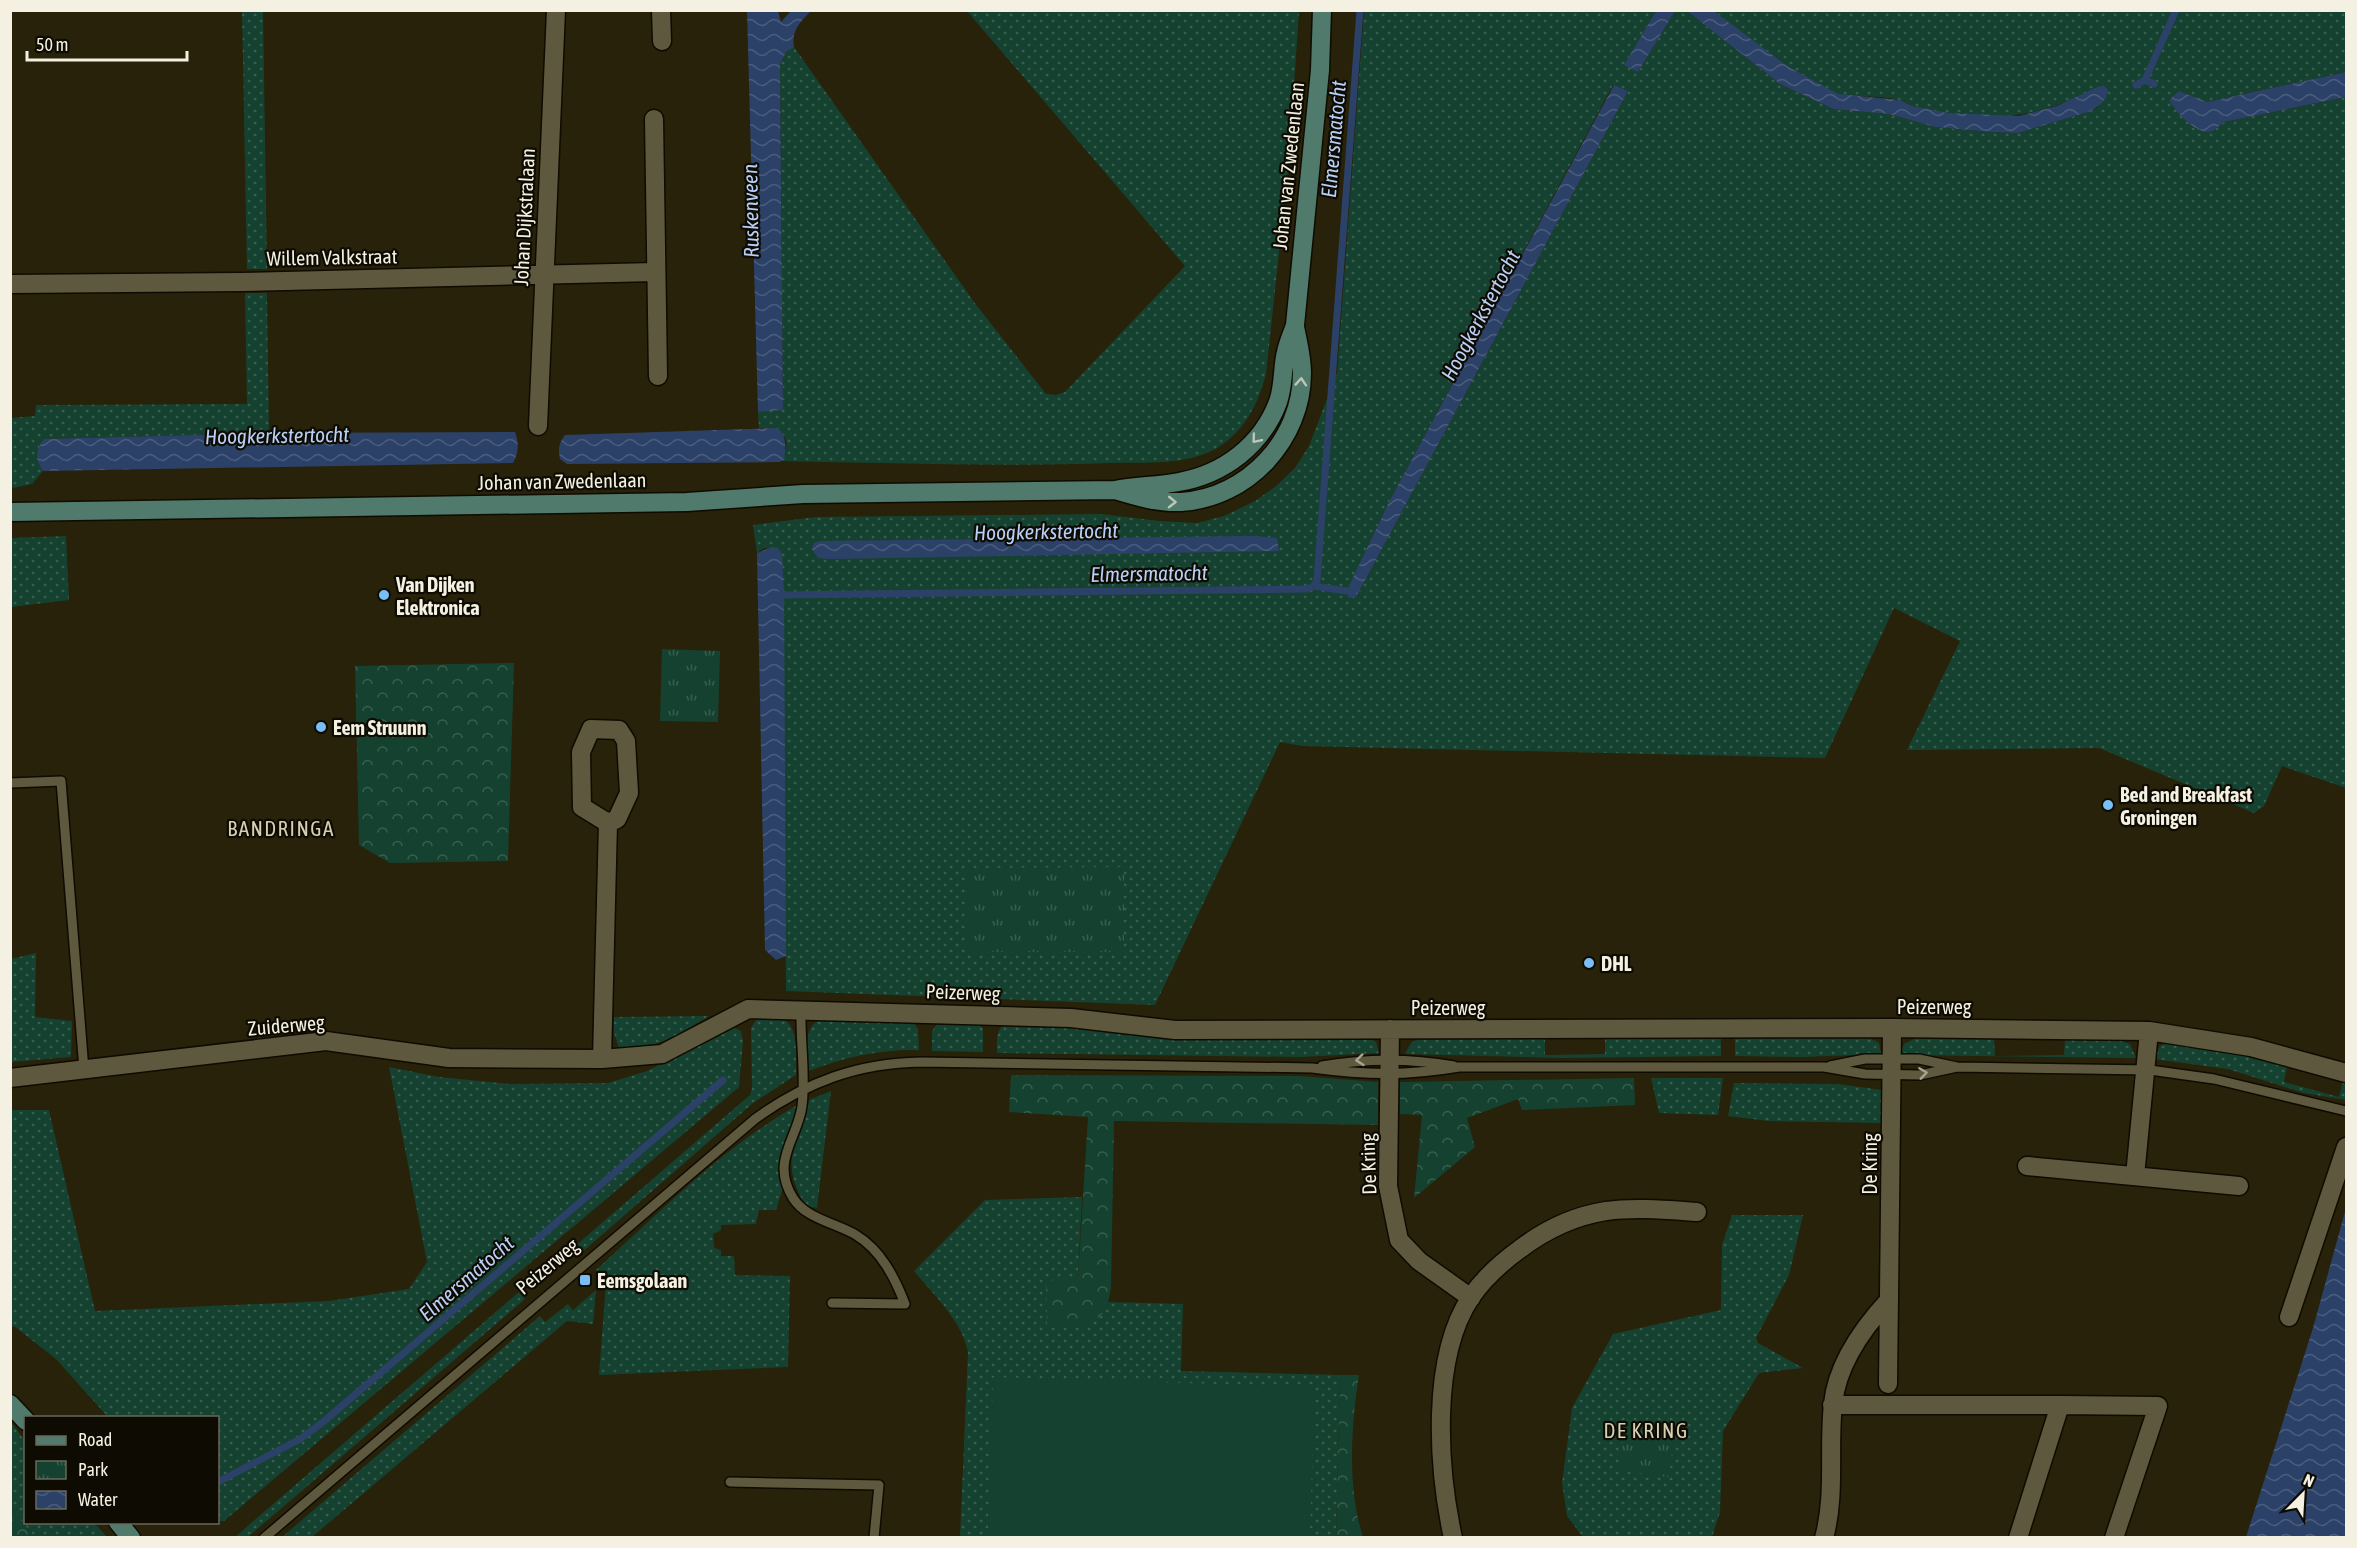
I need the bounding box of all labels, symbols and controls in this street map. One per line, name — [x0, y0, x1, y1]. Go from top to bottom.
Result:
scale bar — [27, 24, 188, 62]
text: 50 m — [36, 34, 68, 55]
water label: Elmersmatocht — [1316, 79, 1350, 199]
street label: Johan van Zwedenlaan — [1268, 81, 1308, 251]
street label: Johan Dijkstralaan — [509, 148, 539, 286]
water label: Ruskenveen — [737, 164, 763, 258]
street label: Willem Valkstraat — [266, 244, 398, 270]
water label: Hoogkerkstertocht — [1436, 246, 1524, 384]
one-way arrow — [1294, 377, 1307, 386]
water label: Hoogkerkstertocht — [205, 422, 349, 448]
one-way arrow — [1252, 432, 1263, 443]
street label: Johan van Zwedenlaan — [478, 468, 646, 494]
one-way arrow — [1167, 495, 1176, 508]
water label: Hoogkerkstertocht — [974, 518, 1118, 544]
water label: Elmersmatocht — [1090, 560, 1208, 586]
place label: Van Dijken Elektronica — [395, 573, 480, 619]
marker: Van Dijken Elektronica — [377, 588, 391, 602]
place label: Eem Struunn — [333, 716, 427, 739]
marker: Eem Struunn — [314, 720, 328, 734]
place label: Bed and Breakfast Groningen — [2120, 783, 2252, 829]
marker: Bed and Breakfast Groningen — [2101, 798, 2115, 812]
district label: BANDRINGA — [227, 816, 335, 840]
place label: DHL — [1601, 952, 1632, 975]
marker: DHL — [1582, 956, 1596, 970]
street label: Peizerweg — [925, 979, 1001, 1005]
street label: Peizerweg — [1897, 995, 1972, 1018]
street label: Peizerweg — [1411, 996, 1486, 1019]
street label: Zuiderweg — [247, 1010, 326, 1040]
one-way arrow — [1355, 1053, 1364, 1066]
one-way arrow — [1919, 1068, 1928, 1080]
street label: De Kring — [1355, 1132, 1381, 1195]
street label: De Kring — [1858, 1133, 1881, 1195]
water label: Elmersmatocht — [414, 1230, 518, 1326]
street label: Peizerweg — [511, 1233, 583, 1299]
place label: Eemsgolaan — [597, 1269, 687, 1292]
marker: Eemsgolaan — [578, 1273, 592, 1287]
legend — [24, 1416, 219, 1524]
district label: DE KRING — [1603, 1418, 1689, 1442]
text: Road — [78, 1429, 112, 1450]
text: Park — [78, 1459, 108, 1480]
north arrow — [2273, 1464, 2333, 1524]
text: N — [2301, 1470, 2317, 1490]
text: Water — [78, 1489, 118, 1510]

